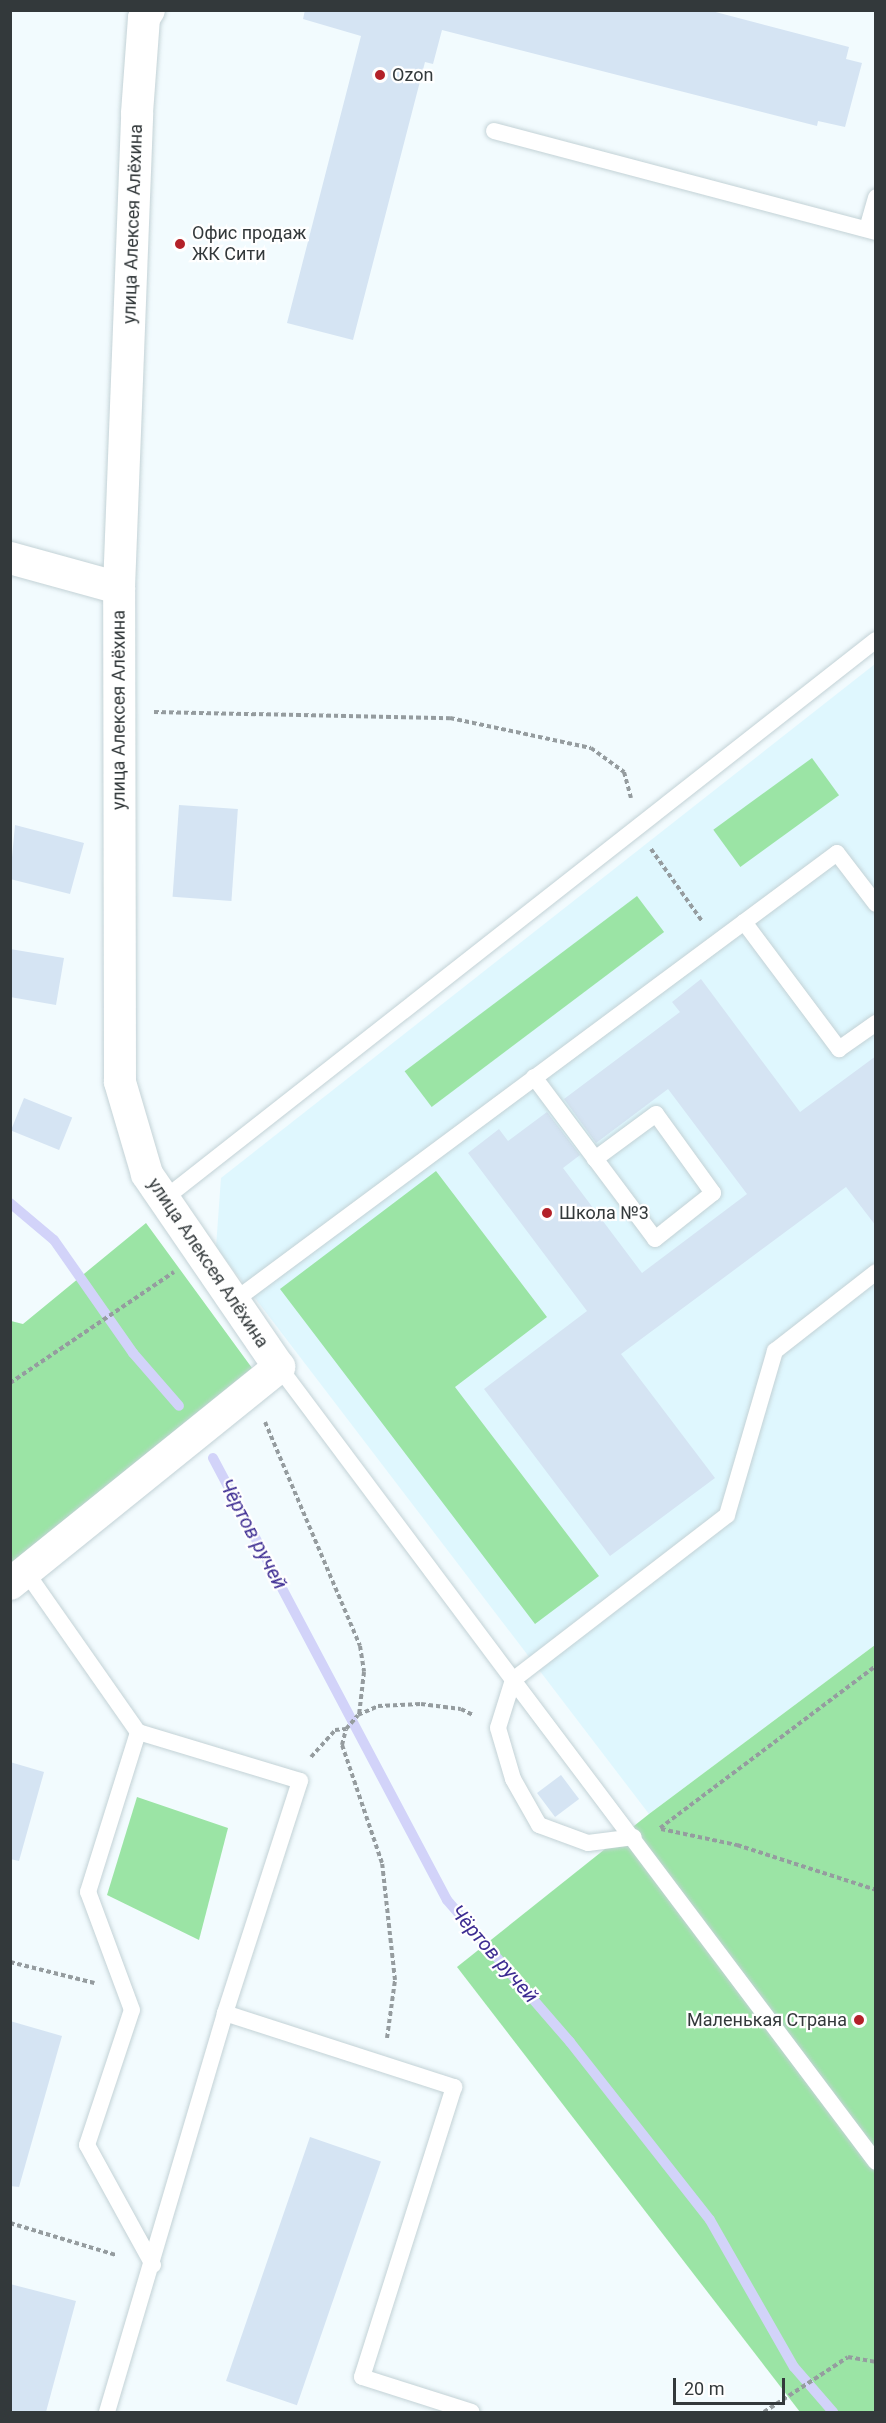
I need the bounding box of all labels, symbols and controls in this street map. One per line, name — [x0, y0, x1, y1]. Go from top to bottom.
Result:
place label: Ozon — [392, 64, 433, 86]
marker: Ozon — [373, 68, 387, 82]
street label: улица Алексея Алёхина — [119, 124, 147, 324]
place label: Офис продаж ЖК Сити — [192, 223, 306, 266]
marker: Офис продаж ЖК Сити — [173, 237, 187, 251]
street label: улица Алексея Алёхина — [108, 610, 130, 810]
street label: улица Алексея Алёхина — [143, 1174, 273, 1352]
place label: Школа №3 — [559, 1202, 649, 1224]
marker: Школа №3 — [540, 1206, 554, 1220]
water label: Чёртов ручей — [214, 1475, 292, 1593]
water label: Чёртов ручей — [445, 1900, 543, 2008]
place label: Маленькая Страна — [687, 2009, 847, 2031]
marker: Маленькая Страна — [852, 2013, 866, 2027]
scale bar — [676, 2366, 788, 2404]
text: 20 m — [684, 2378, 724, 2399]

